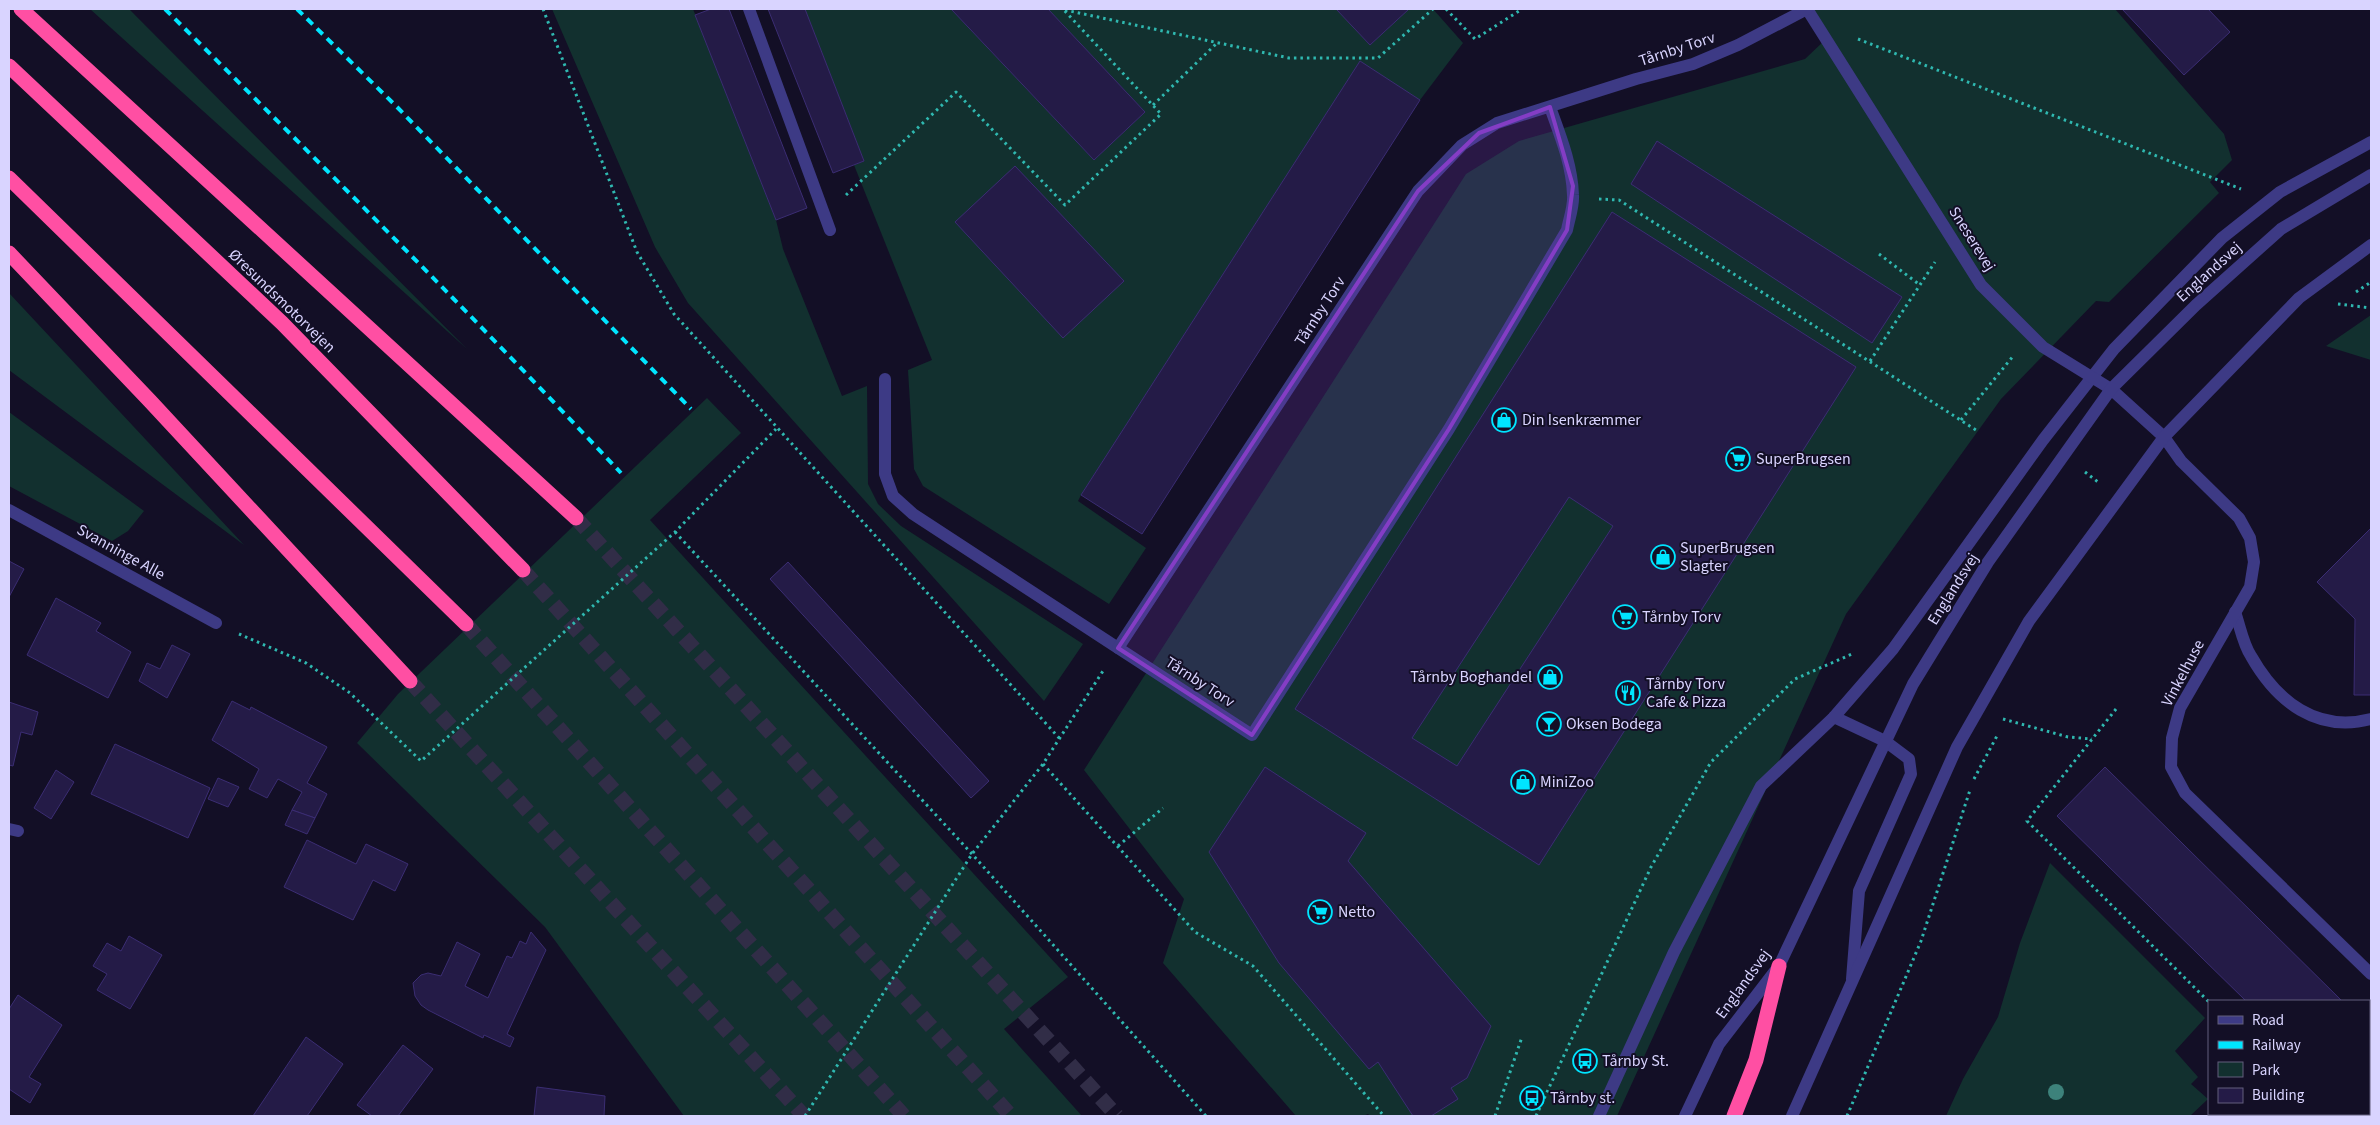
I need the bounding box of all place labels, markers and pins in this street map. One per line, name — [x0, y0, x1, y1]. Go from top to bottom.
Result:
shop icon: Din Isenkræmmer — [1491, 407, 1517, 433]
place label: Din Isenkræmmer — [1522, 409, 1641, 431]
supermarket icon: SuperBrugsen — [1725, 446, 1751, 472]
place label: SuperBrugsen — [1756, 448, 1851, 470]
place label: SuperBrugsen Slagter — [1680, 537, 1775, 577]
shop icon: SuperBrugsen Slagter — [1650, 544, 1676, 570]
supermarket icon: Tårnby Torv — [1612, 604, 1638, 630]
place label: Tårnby Torv — [1642, 606, 1721, 628]
shop icon: Tårnby Boghandel — [1537, 664, 1563, 690]
place label: Tårnby Boghandel — [1410, 666, 1532, 688]
place label: Tårnby Torv Cafe & Pizza — [1646, 673, 1726, 713]
restaurant icon: Tårnby Torv Cafe & Pizza — [1615, 680, 1641, 706]
bar icon: Oksen Bodega — [1536, 711, 1562, 737]
place label: Oksen Bodega — [1566, 713, 1662, 735]
shop icon: MiniZoo — [1510, 769, 1536, 795]
place label: MiniZoo — [1540, 771, 1594, 793]
supermarket icon: Netto — [1307, 899, 1333, 925]
place label: Netto — [1338, 901, 1375, 923]
bus stop icon: Tårnby St. — [1572, 1048, 1598, 1074]
place label: Tårnby St. — [1602, 1050, 1669, 1072]
bus stop icon: Tårnby st. — [1519, 1085, 1545, 1111]
place label: Tårnby st. — [1550, 1087, 1615, 1109]

